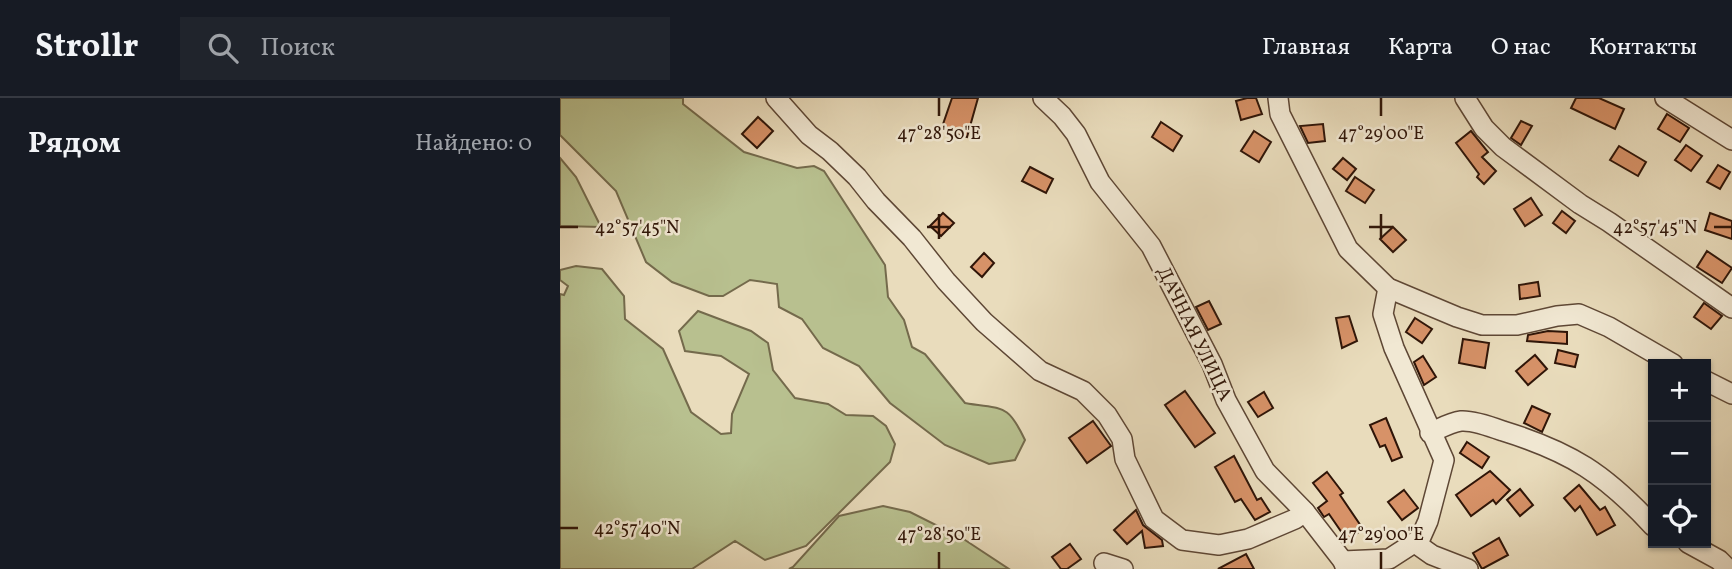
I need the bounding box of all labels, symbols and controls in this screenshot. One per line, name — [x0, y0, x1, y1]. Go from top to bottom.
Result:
search box — [180, 17, 670, 80]
text: Strollr — [35, 25, 138, 71]
icon: search — [204, 29, 242, 67]
text: Поиск — [260, 30, 335, 66]
text: Главная — [1262, 31, 1350, 65]
text: Карта — [1388, 31, 1453, 65]
text: О нас — [1491, 31, 1551, 65]
text: Контакты — [1589, 31, 1697, 65]
text: 47°28'50"E — [897, 122, 981, 147]
text: 47°29'00"E — [1338, 122, 1424, 147]
text: Рядом — [28, 123, 121, 165]
text: Найдено: 0 — [415, 128, 532, 160]
text: 42°57'45"N — [595, 216, 679, 241]
text: 42°57'45"N — [1613, 216, 1697, 241]
street label: ДАЧНАЯ УЛИЦА — [1150, 262, 1238, 406]
map controls — [1648, 359, 1711, 548]
button: + — [1648, 359, 1711, 422]
button: − — [1648, 422, 1711, 485]
button: locate — [1648, 485, 1711, 548]
text: 42°57'40"N — [594, 517, 680, 542]
text: 47°28'50"E — [897, 523, 981, 548]
text: 47°29'00"E — [1338, 523, 1424, 548]

